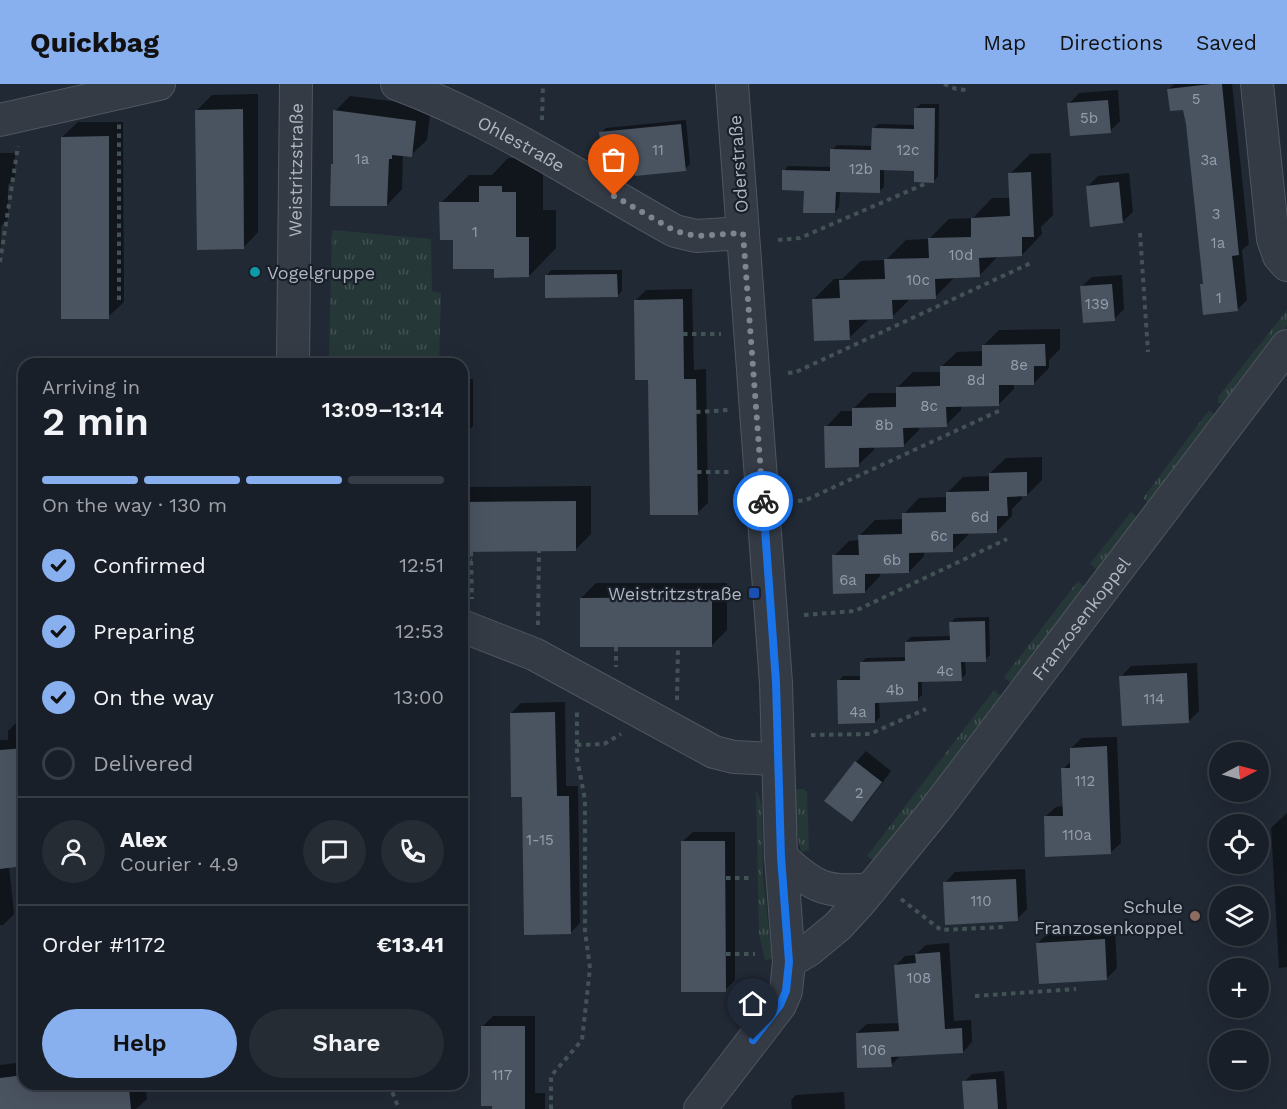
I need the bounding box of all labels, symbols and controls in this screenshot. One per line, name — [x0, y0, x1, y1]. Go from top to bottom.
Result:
text: Quickbag — [30, 26, 159, 59]
text: Map — [983, 30, 1026, 55]
text: Directions — [1059, 30, 1163, 55]
text: Saved — [1196, 30, 1257, 55]
house number: 5 — [1192, 90, 1200, 108]
street label: Weistritzstraße — [284, 103, 306, 237]
house number: 5b — [1080, 109, 1098, 127]
street label: Ohlestraße — [474, 111, 569, 176]
street label: Oderstraße — [724, 114, 752, 214]
pin — [588, 134, 639, 196]
house number: 11 — [652, 141, 664, 159]
house number: 12c — [897, 141, 920, 159]
icon: bag — [597, 143, 630, 176]
house number: 1a — [355, 150, 370, 168]
house number: 3a — [1200, 151, 1218, 169]
house number: 12b — [849, 160, 873, 178]
house number: 3 — [1212, 205, 1220, 223]
house number: 1 — [472, 223, 478, 241]
house number: 1a — [1211, 234, 1226, 252]
house number: 10d — [949, 246, 973, 264]
place label: Vogelgruppe — [267, 262, 375, 283]
marker: Vogelgruppe — [248, 265, 262, 279]
house number: 10c — [906, 271, 930, 289]
house number: 1 — [1216, 289, 1222, 307]
house number: 139 — [1085, 295, 1109, 313]
house number: 8e — [1010, 356, 1028, 374]
house number: 8d — [967, 371, 985, 389]
text: Arriving in — [42, 375, 140, 399]
text: 13:09–13:14 — [322, 397, 444, 422]
house number: 8c — [920, 397, 938, 415]
text: 2 min — [42, 399, 149, 444]
house number: 8b — [875, 416, 893, 434]
courier — [733, 471, 793, 531]
icon: bike — [747, 485, 780, 518]
text: On the way · 130 m — [42, 493, 227, 517]
house number: 6d — [971, 508, 989, 526]
house number: 6c — [930, 527, 948, 545]
icon: check — [42, 549, 75, 582]
house number: 6b — [883, 551, 901, 569]
street label: Franzosenkoppel — [1027, 552, 1134, 684]
text: Confirmed — [93, 553, 206, 578]
text: 12:51 — [399, 553, 444, 577]
house number: 6a — [839, 571, 857, 589]
place label: Weistritzstraße — [608, 583, 742, 604]
marker: Weistritzstraße — [747, 586, 761, 600]
icon: check — [42, 615, 75, 648]
text: Preparing — [93, 619, 194, 644]
text: 12:53 — [395, 619, 444, 643]
house number: 4c — [936, 662, 954, 680]
icon: check — [42, 681, 75, 714]
house number: 4b — [886, 681, 904, 699]
text: On the way — [93, 685, 214, 710]
text: 13:00 — [394, 685, 444, 709]
house number: 114 — [1144, 690, 1164, 708]
house number: 4a — [849, 703, 867, 721]
north arrow — [1209, 742, 1269, 802]
map controls — [1209, 742, 1269, 1090]
text: Delivered — [93, 751, 193, 776]
house number: 112 — [1075, 772, 1095, 790]
house number: 2 — [855, 784, 863, 802]
button: locate — [1209, 814, 1269, 874]
button: person — [42, 820, 105, 883]
button: chat — [303, 820, 366, 883]
button: phone — [381, 820, 444, 883]
house number: 110a — [1062, 826, 1092, 844]
text: Alex — [120, 827, 167, 852]
house number: 1-15 — [526, 831, 554, 849]
text: Courier · 4.9 — [120, 852, 239, 876]
button: layers — [1209, 886, 1269, 946]
house number: 110 — [970, 892, 992, 910]
place label: Schule Franzosenkoppel — [1034, 896, 1183, 938]
marker: Schule Franzosenkoppel — [1188, 909, 1202, 923]
text: Order #1172 — [42, 932, 166, 957]
text: €13.41 — [377, 932, 444, 957]
button: + — [1209, 958, 1269, 1018]
house number: 108 — [907, 969, 931, 987]
pin — [727, 978, 778, 1040]
icon: home — [736, 987, 769, 1020]
button: Help — [42, 1009, 237, 1078]
button: Share — [249, 1009, 444, 1078]
button: − — [1209, 1030, 1269, 1090]
house number: 106 — [862, 1041, 886, 1059]
house number: 117 — [492, 1066, 512, 1084]

